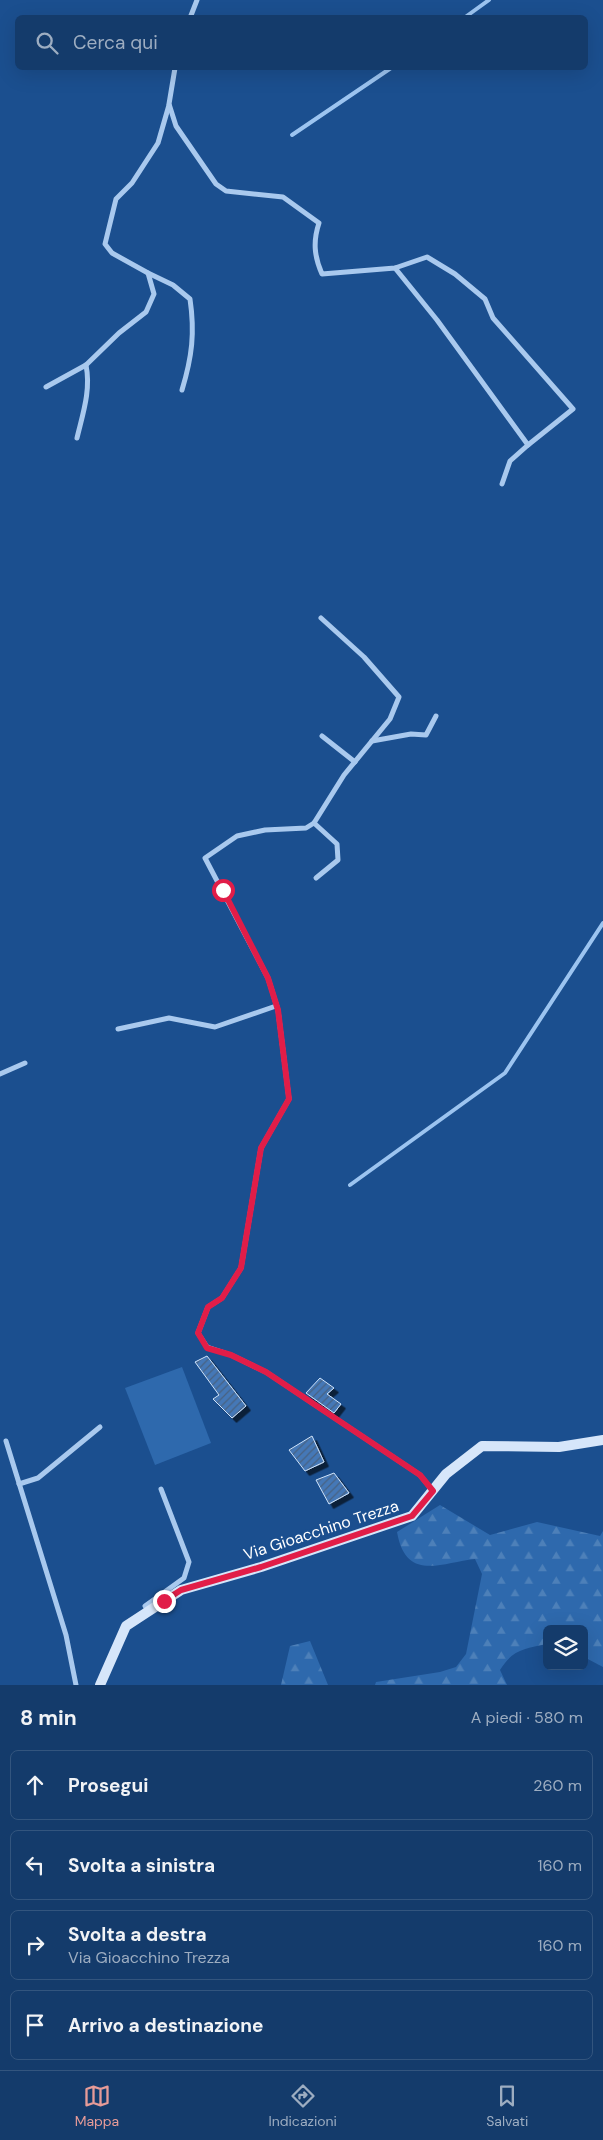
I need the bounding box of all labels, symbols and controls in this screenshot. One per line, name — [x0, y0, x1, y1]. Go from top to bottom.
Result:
search box — [15, 15, 588, 70]
icon: search — [33, 29, 61, 57]
text: Cerca qui — [73, 30, 158, 55]
route start — [212, 879, 235, 902]
street label: Via Gioacchino Trezza — [241, 1495, 401, 1565]
route end — [153, 1590, 176, 1613]
map controls — [543, 1625, 588, 1670]
button: layers — [543, 1625, 588, 1670]
text: 8 min — [20, 1704, 77, 1732]
text: A piedi · 580 m — [471, 1707, 583, 1728]
icon: ahead — [21, 1771, 49, 1799]
text: Prosegui — [68, 1773, 148, 1798]
text: 260 m — [533, 1775, 582, 1796]
icon: left — [21, 1851, 49, 1879]
text: Svolta a sinistra — [68, 1853, 215, 1878]
text: 160 m — [538, 1855, 582, 1876]
text: Svolta a destra — [68, 1922, 207, 1947]
icon: right — [21, 1931, 49, 1959]
text: 160 m — [538, 1935, 582, 1956]
text: Via Gioacchino Trezza — [68, 1947, 230, 1968]
icon: arrive — [21, 2011, 49, 2039]
text: Arrivo a destinazione — [68, 2013, 263, 2038]
tab: Mappa — [75, 2082, 119, 2130]
tab: Indicazioni — [268, 2082, 337, 2130]
tab: Salvati — [486, 2082, 528, 2130]

